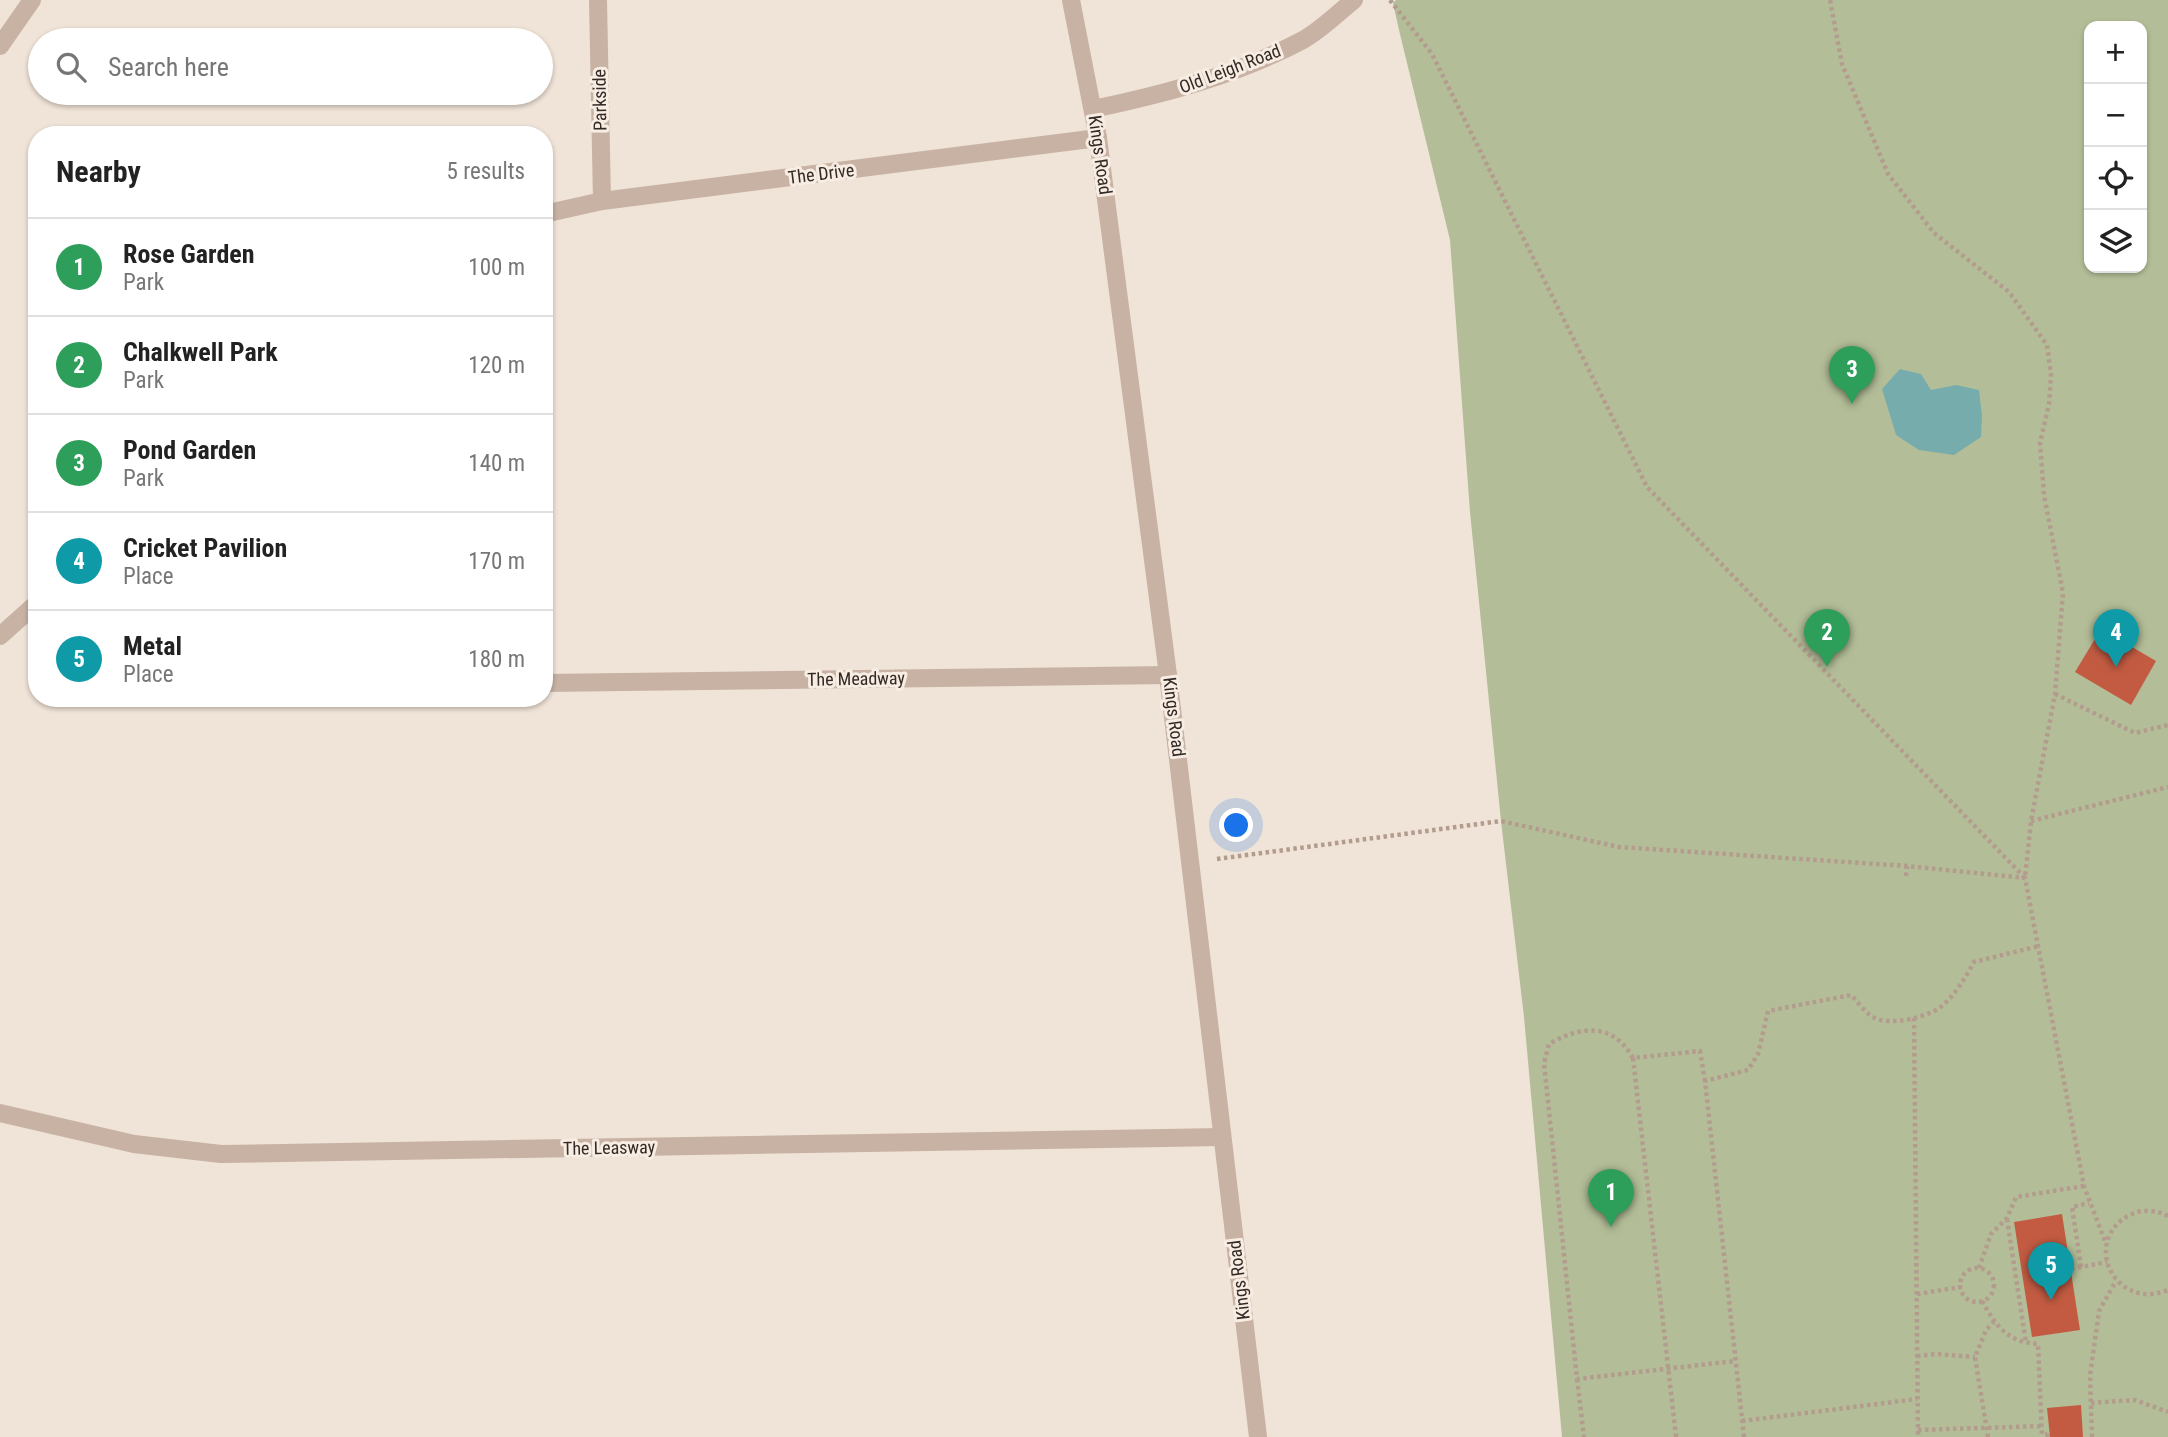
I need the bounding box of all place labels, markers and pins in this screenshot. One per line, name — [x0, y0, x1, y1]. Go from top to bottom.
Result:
pin: 3 — [1829, 346, 1875, 404]
pin: 2 — [1804, 609, 1850, 667]
pin: 4 — [2093, 609, 2139, 667]
pin: 1 — [1588, 1169, 1634, 1227]
pin: 5 — [2028, 1242, 2074, 1300]

